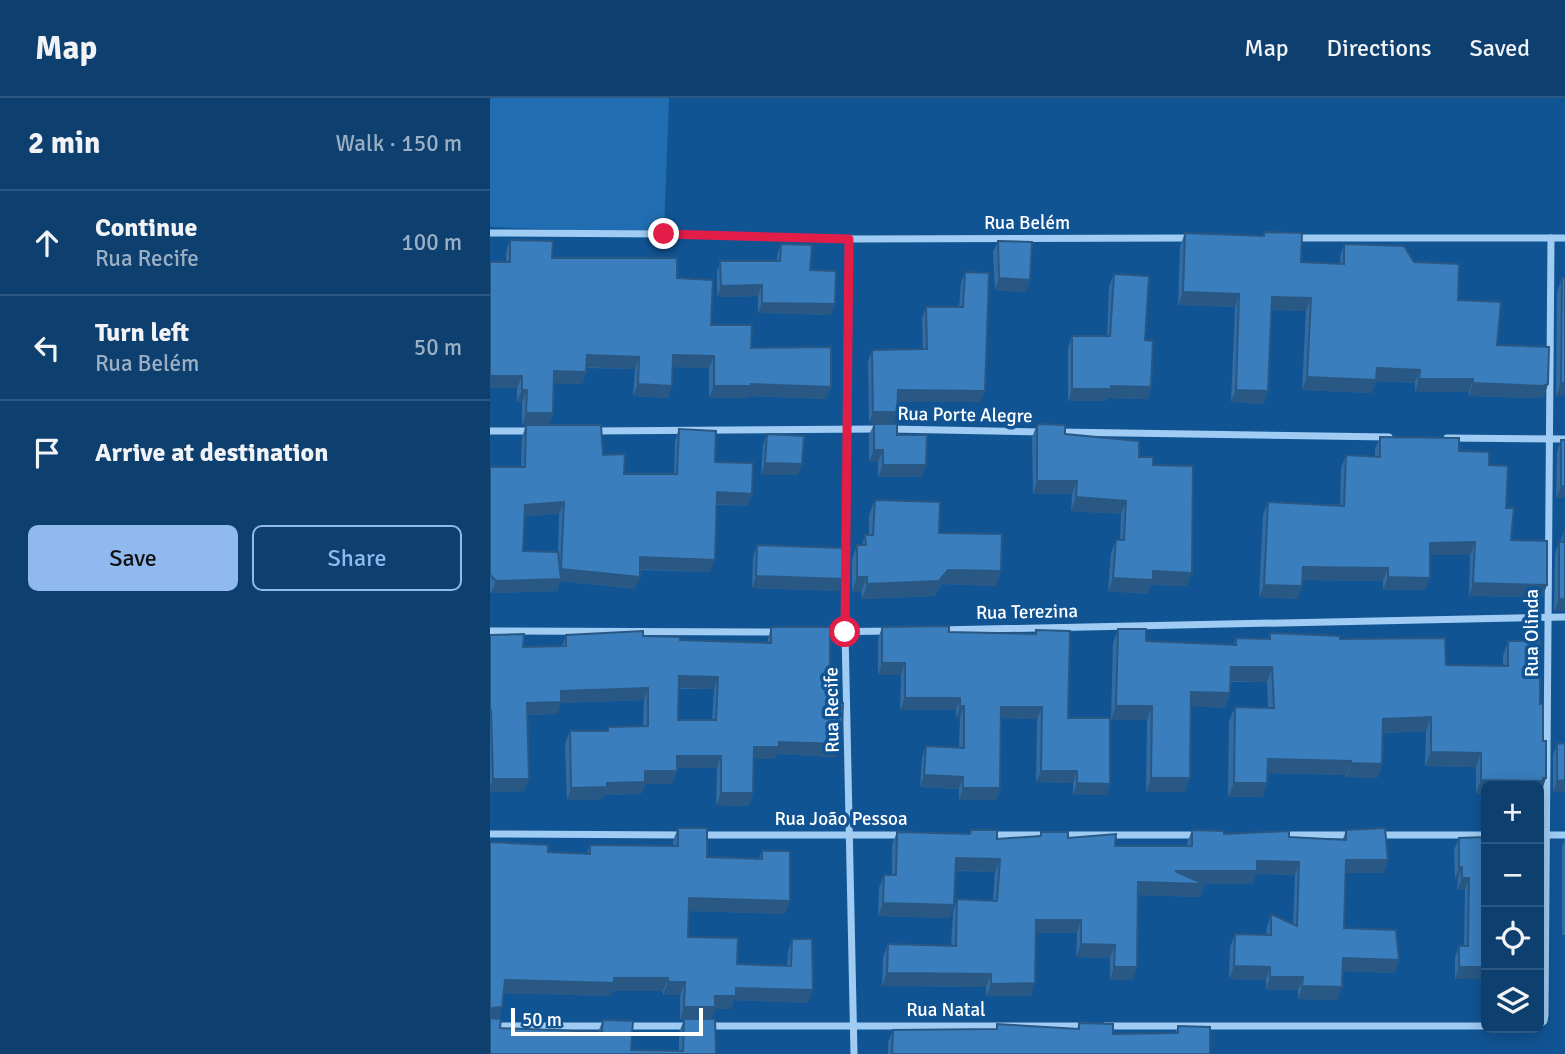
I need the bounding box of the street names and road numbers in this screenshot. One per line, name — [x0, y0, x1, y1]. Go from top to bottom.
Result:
street label: Rua Belém — [984, 211, 1070, 235]
street label: Rua Porte Alegre — [897, 402, 1033, 428]
street label: Rua Olinda — [1520, 589, 1544, 677]
street label: Rua Terezina — [976, 599, 1078, 625]
street label: Rua Recife — [819, 667, 845, 753]
street label: Rua João Pessoa — [774, 807, 908, 831]
street label: Rua Natal — [906, 998, 986, 1022]

